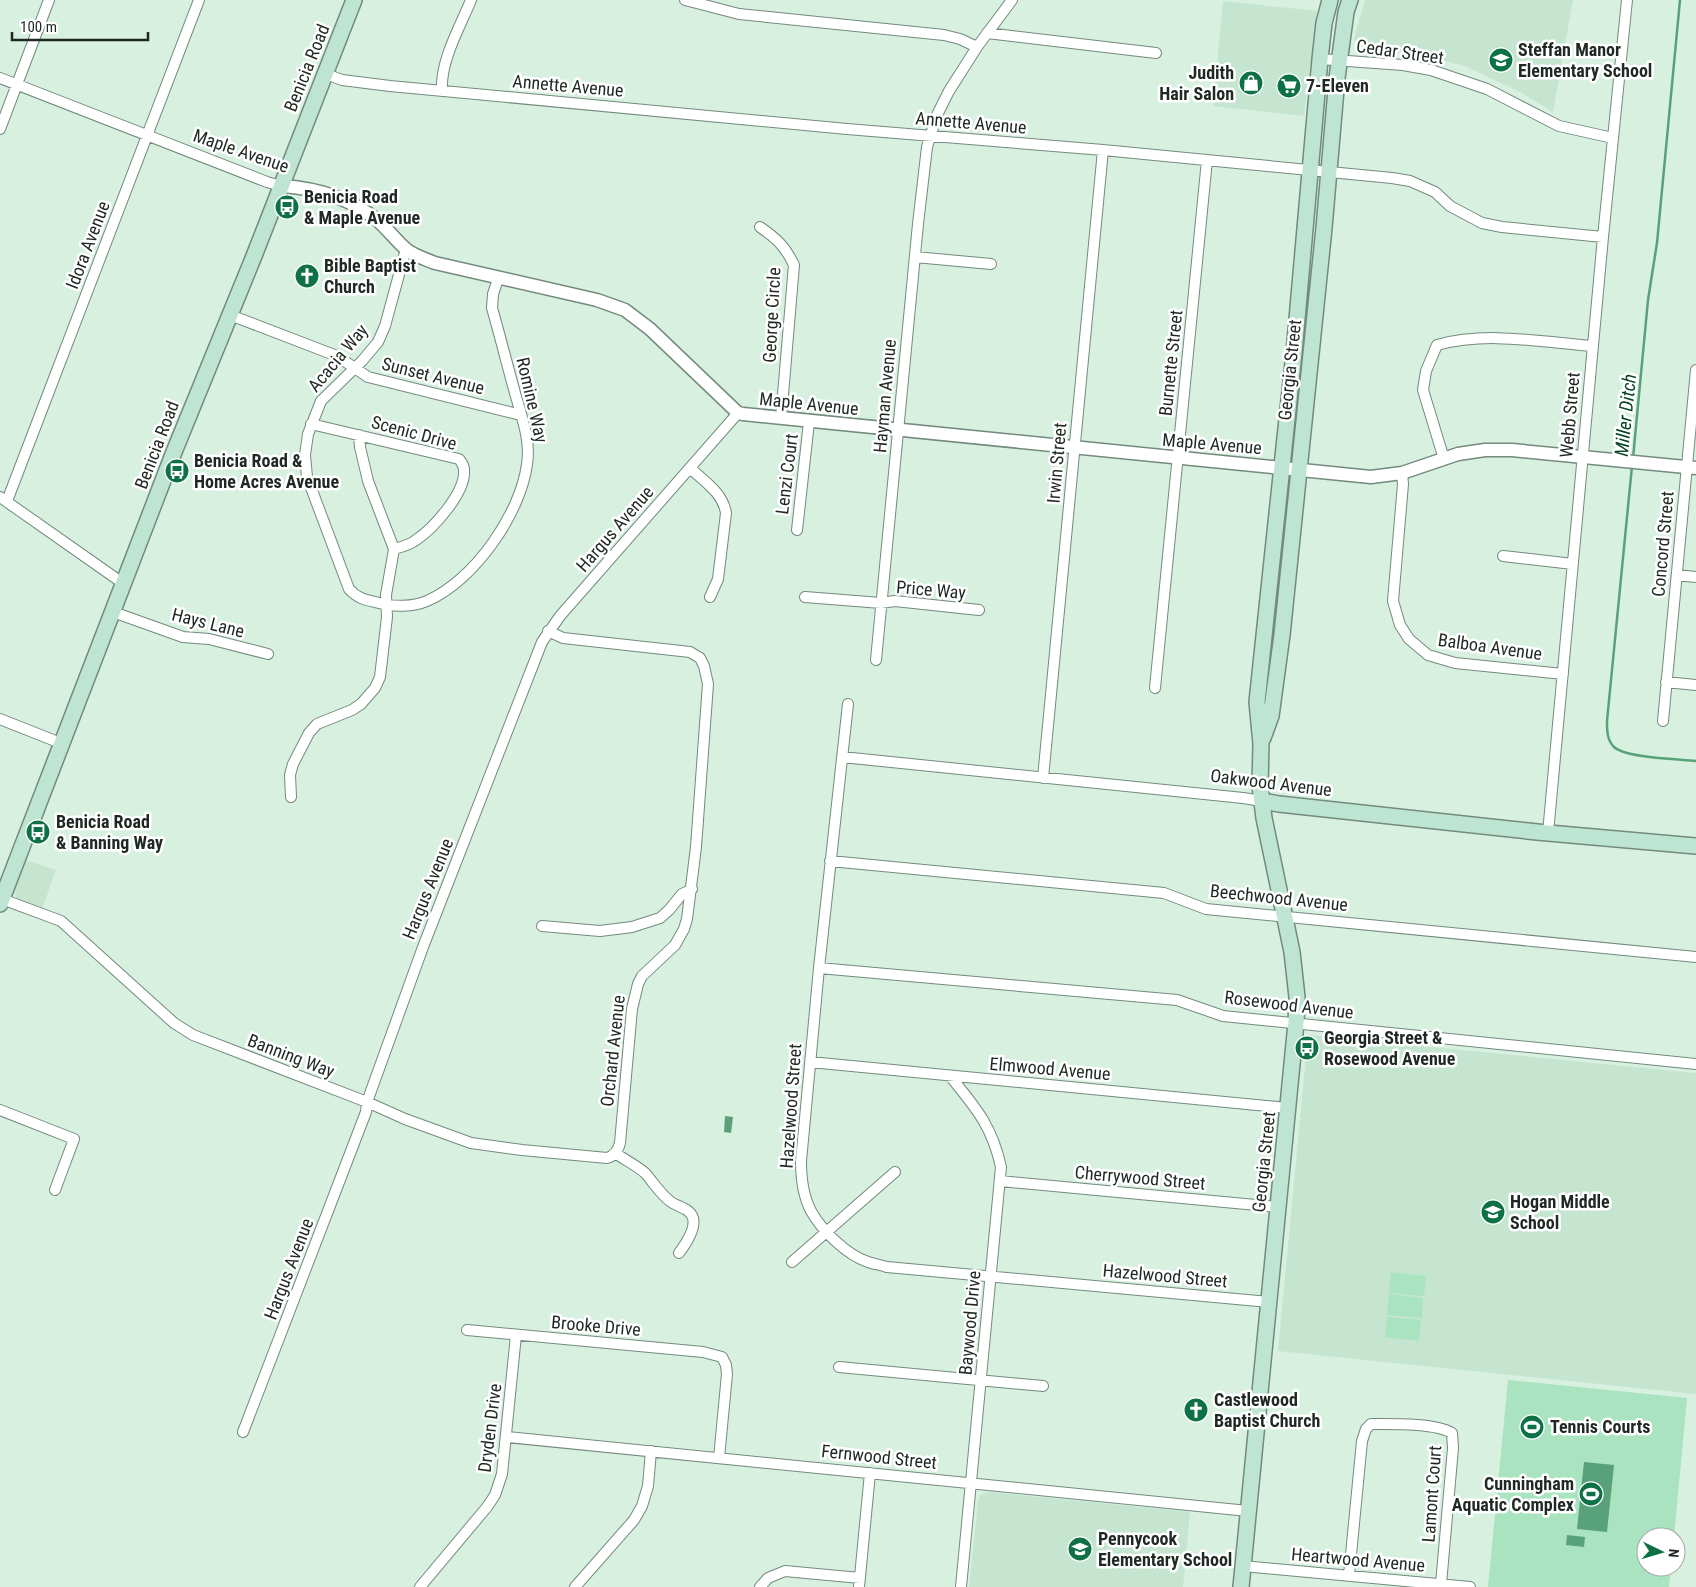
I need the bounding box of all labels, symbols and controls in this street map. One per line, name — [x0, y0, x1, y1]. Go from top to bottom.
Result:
scale bar — [12, 10, 149, 42]
text: 100 m — [20, 18, 57, 36]
street label: Benicia Road — [279, 21, 334, 115]
street label: Cedar Street — [1355, 35, 1445, 68]
place label: Steffan Manor Elementary School — [1518, 39, 1652, 81]
school or university icon: Steffan Manor Elementary School — [1488, 47, 1514, 73]
place label: Judith Hair Salon — [1159, 62, 1234, 104]
street label: Annette Avenue — [512, 70, 624, 101]
shop icon: Judith Hair Salon — [1238, 70, 1264, 96]
supermarket icon: 7-Eleven — [1276, 73, 1302, 99]
place label: 7-Eleven — [1306, 75, 1369, 96]
street label: Annette Avenue — [915, 107, 1027, 138]
street label: Maple Avenue — [191, 124, 292, 177]
place label: Benicia Road & Maple Avenue — [304, 186, 420, 228]
bus stop icon: Benicia Road & Maple Avenue — [274, 194, 300, 220]
street label: Idora Avenue — [61, 198, 114, 292]
place label: Bible Baptist Church — [324, 255, 417, 297]
church icon: Bible Baptist Church — [294, 263, 320, 289]
street label: George Circle — [759, 267, 784, 363]
street label: Burnette Street — [1154, 309, 1187, 417]
street label: Georgia Street — [1274, 318, 1305, 421]
street label: Acacia Way — [303, 319, 372, 396]
street label: Hayman Avenue — [869, 338, 900, 454]
street label: Sunset Avenue — [380, 353, 486, 398]
street label: Romine Way — [512, 355, 553, 445]
street label: Webb Street — [1555, 371, 1584, 459]
water label: Miller Ditch — [1610, 373, 1641, 457]
street label: Maple Avenue — [758, 388, 860, 419]
street label: Benicia Road — [130, 398, 183, 492]
street label: Scenic Drive — [369, 411, 459, 454]
street label: Irwin Street — [1043, 422, 1070, 504]
street label: Maple Avenue — [1162, 429, 1263, 458]
street label: Lenzi Court — [771, 432, 802, 515]
place label: Benicia Road & Home Acres Avenue — [194, 450, 339, 492]
bus stop icon: Benicia Road & Home Acres Avenue — [164, 458, 190, 484]
street label: Hargus Avenue — [572, 481, 658, 576]
street label: Concord Street — [1647, 490, 1678, 598]
street label: Price Way — [895, 576, 967, 603]
street label: Hays Lane — [170, 603, 246, 642]
street label: Balboa Avenue — [1437, 629, 1544, 664]
street label: Oakwood Avenue — [1209, 765, 1333, 800]
place label: Benicia Road & Banning Way — [56, 811, 163, 853]
bus stop icon: Benicia Road & Banning Way — [25, 819, 51, 845]
street label: Hargus Avenue — [398, 835, 457, 942]
street label: Beechwood Avenue — [1209, 880, 1349, 915]
street label: Rosewood Avenue — [1223, 986, 1355, 1023]
street label: Orchard Avenue — [596, 994, 629, 1108]
place label: Georgia Street & Rosewood Avenue — [1324, 1027, 1456, 1069]
street label: Banning Way — [245, 1029, 338, 1082]
bus stop icon: Georgia Street & Rosewood Avenue — [1294, 1035, 1320, 1061]
street label: Hazelwood Street — [776, 1043, 805, 1169]
street label: Elmwood Avenue — [989, 1053, 1111, 1084]
street label: Georgia Street — [1248, 1110, 1279, 1213]
street label: Cherrywood Street — [1074, 1161, 1206, 1194]
place label: Hogan Middle School — [1510, 1191, 1610, 1233]
school or university icon: Hogan Middle School — [1480, 1199, 1506, 1225]
street label: Hargus Avenue — [260, 1215, 317, 1322]
street label: Hazelwood Street — [1102, 1260, 1228, 1291]
street label: Baywood Drive — [954, 1270, 985, 1376]
street label: Brooke Drive — [550, 1311, 642, 1340]
street label: Dryden Drive — [474, 1382, 505, 1474]
place label: Castlewood Baptist Church — [1214, 1389, 1320, 1431]
church icon: Castlewood Baptist Church — [1183, 1397, 1209, 1423]
sports icon: Tennis Courts — [1519, 1414, 1545, 1440]
place label: Tennis Courts — [1550, 1416, 1650, 1437]
street label: Fernwood Street — [820, 1440, 938, 1473]
street label: Lamont Court — [1418, 1445, 1445, 1543]
place label: Cunningham Aquatic Complex — [1452, 1473, 1574, 1515]
sports icon: Cunningham Aquatic Complex — [1578, 1481, 1604, 1507]
north arrow — [1636, 1527, 1686, 1577]
place label: Pennycook Elementary School — [1098, 1528, 1232, 1570]
school or university icon: Pennycook Elementary School — [1067, 1536, 1093, 1562]
street label: Heartwood Avenue — [1290, 1543, 1426, 1576]
text: N — [1666, 1548, 1682, 1558]

